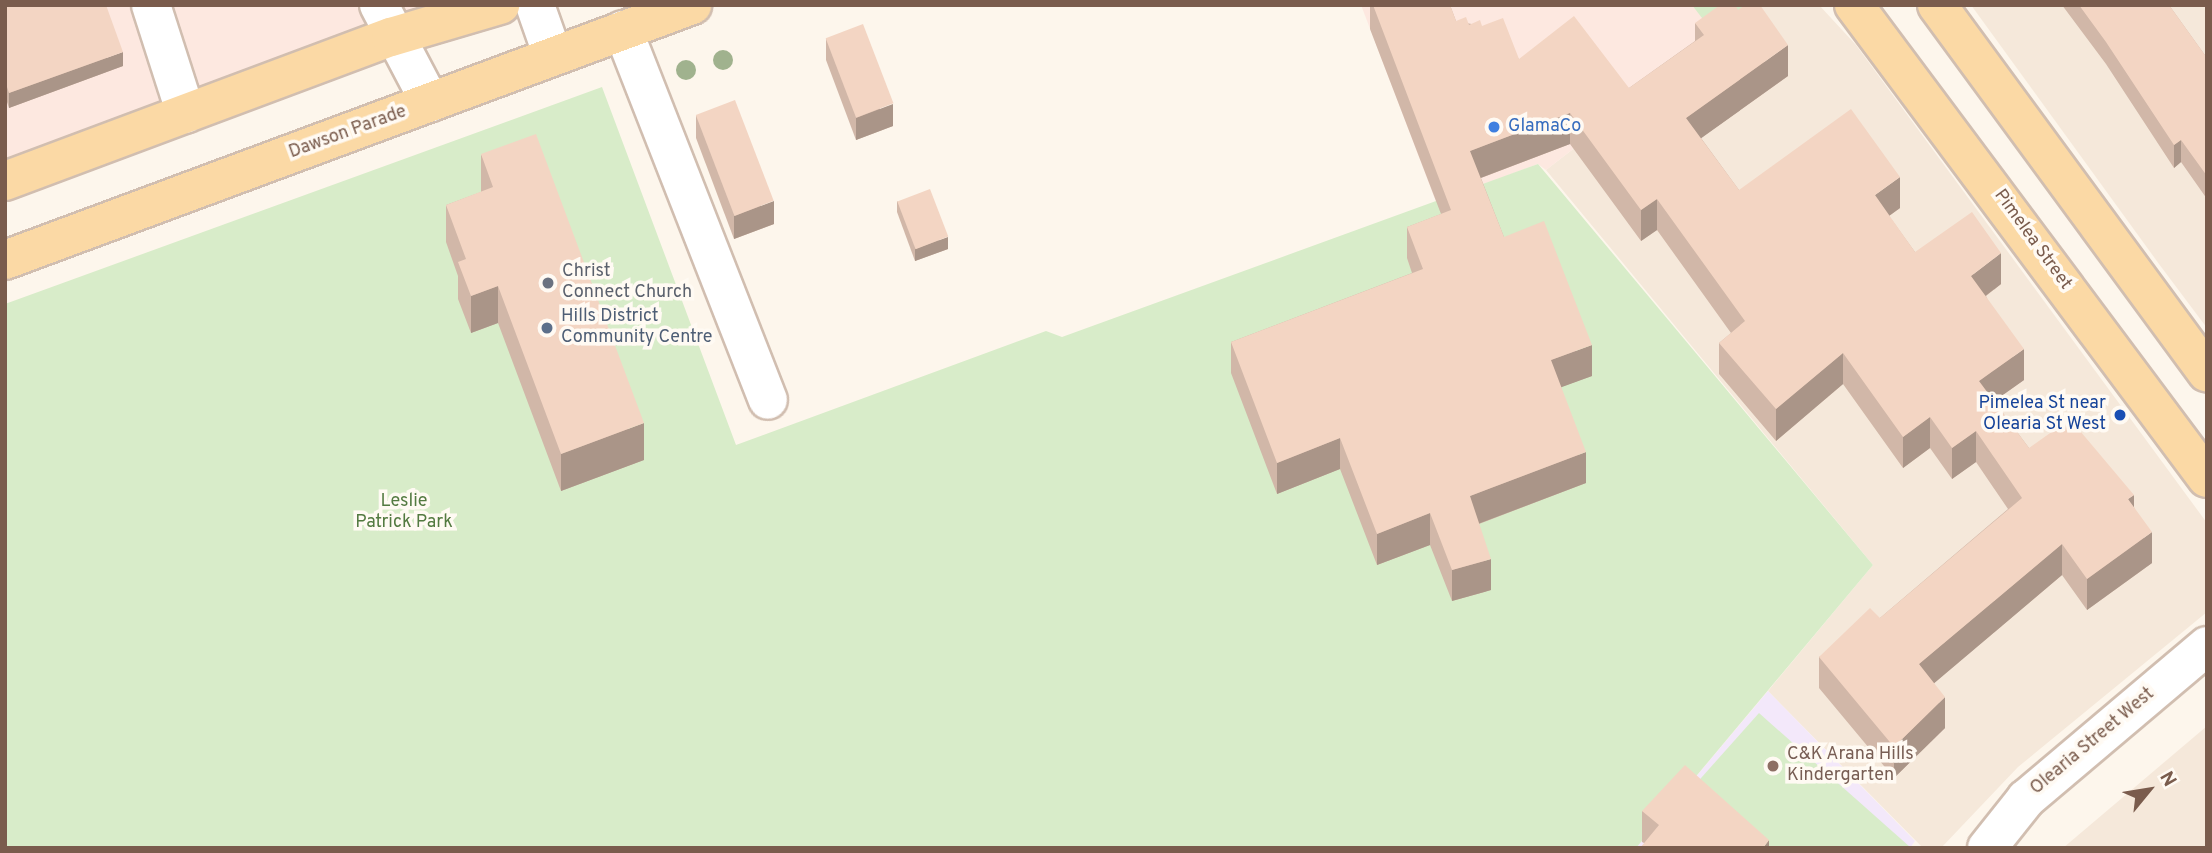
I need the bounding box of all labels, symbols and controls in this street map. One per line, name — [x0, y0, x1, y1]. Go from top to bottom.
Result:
street label: Dawson Parade — [286, 102, 410, 164]
place label: GlamaCo — [1508, 116, 1581, 138]
marker: GlamaCo — [1486, 119, 1502, 135]
street label: Pimelea Street — [1988, 186, 2076, 294]
place label: Christ Connect Church — [562, 262, 692, 304]
marker: Christ Connect Church — [540, 275, 556, 291]
place label: Hills District Community Centre — [561, 307, 712, 350]
marker: Hills District Community Centre — [539, 320, 555, 336]
place label: Pimelea St near Olearia St West — [1979, 394, 2106, 436]
marker: Pimelea St near Olearia St West — [2112, 407, 2128, 423]
park label: Leslie Patrick Park — [355, 492, 453, 534]
street label: Olearia Street West — [2027, 684, 2159, 800]
place label: C&K Arana Hills Kindergarten — [1787, 745, 1914, 788]
north arrow — [2114, 755, 2184, 825]
marker: C&K Arana Hills Kindergarten — [1765, 758, 1781, 774]
text: N — [2153, 768, 2181, 791]

